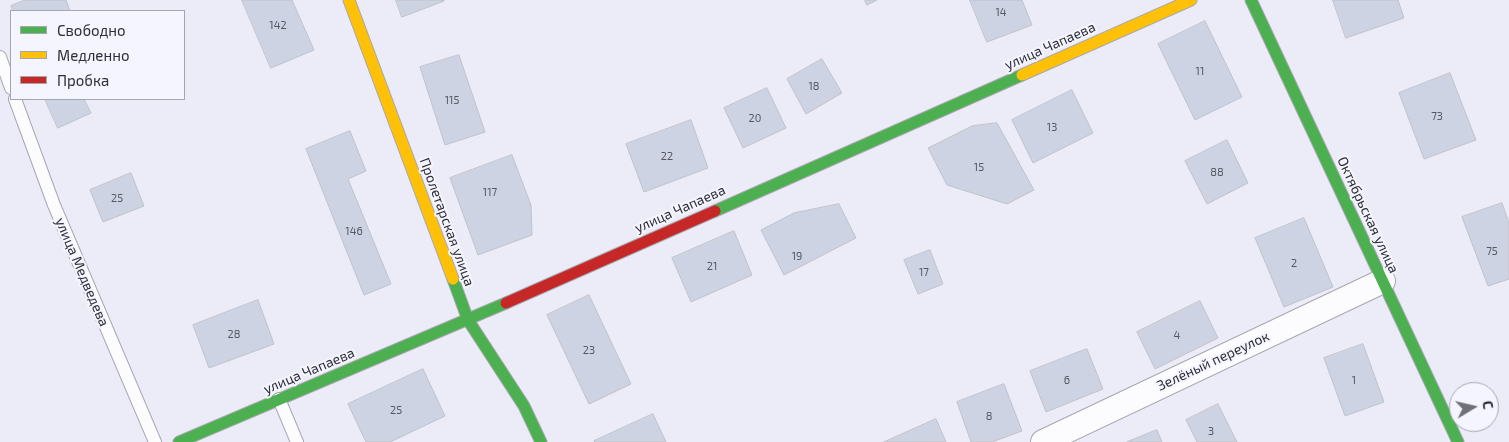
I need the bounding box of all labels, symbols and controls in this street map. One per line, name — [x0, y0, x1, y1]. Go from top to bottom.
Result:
house number: 14 — [995, 5, 1007, 19]
legend — [10, 10, 185, 100]
house number: 142 — [269, 18, 287, 32]
street label: улица Чапаева — [1002, 18, 1098, 74]
text: Свободно — [57, 21, 126, 39]
text: Медленно — [57, 46, 130, 64]
house number: 11 — [1196, 64, 1204, 78]
text: Пробка — [57, 71, 109, 89]
house number: 18 — [808, 79, 820, 93]
house number: 115 — [445, 93, 459, 107]
house number: 73 — [1431, 109, 1443, 123]
house number: 20 — [749, 111, 761, 125]
house number: 13 — [1047, 120, 1057, 134]
house number: 22 — [661, 149, 673, 163]
street label: Октябрьская улица — [1334, 154, 1402, 276]
street label: Пролетарская улица — [416, 156, 478, 288]
house number: 15 — [974, 160, 984, 174]
house number: 88 — [1210, 165, 1224, 179]
street label: улица Чапаева — [632, 181, 728, 237]
house number: 117 — [483, 185, 497, 199]
house number: 25 — [111, 191, 123, 205]
street label: улица Медведева — [51, 215, 113, 329]
house number: 146 — [345, 224, 363, 238]
house number: 75 — [1486, 244, 1498, 258]
house number: 19 — [792, 249, 802, 263]
house number: 2 — [1291, 256, 1297, 270]
house number: 21 — [707, 259, 717, 273]
house number: 17 — [919, 265, 929, 279]
house number: 28 — [228, 327, 240, 341]
street label: Зелёный переулок — [1154, 328, 1272, 394]
house number: 4 — [1174, 328, 1180, 342]
house number: 23 — [583, 343, 595, 357]
street label: улица Чапаева — [261, 344, 357, 398]
house number: 6 — [1064, 373, 1070, 387]
house number: 1 — [1352, 373, 1356, 387]
north arrow — [1449, 382, 1499, 432]
text: С — [1479, 399, 1497, 410]
house number: 25 — [390, 403, 402, 417]
house number: 8 — [986, 409, 992, 423]
house number: 3 — [1208, 424, 1214, 438]

